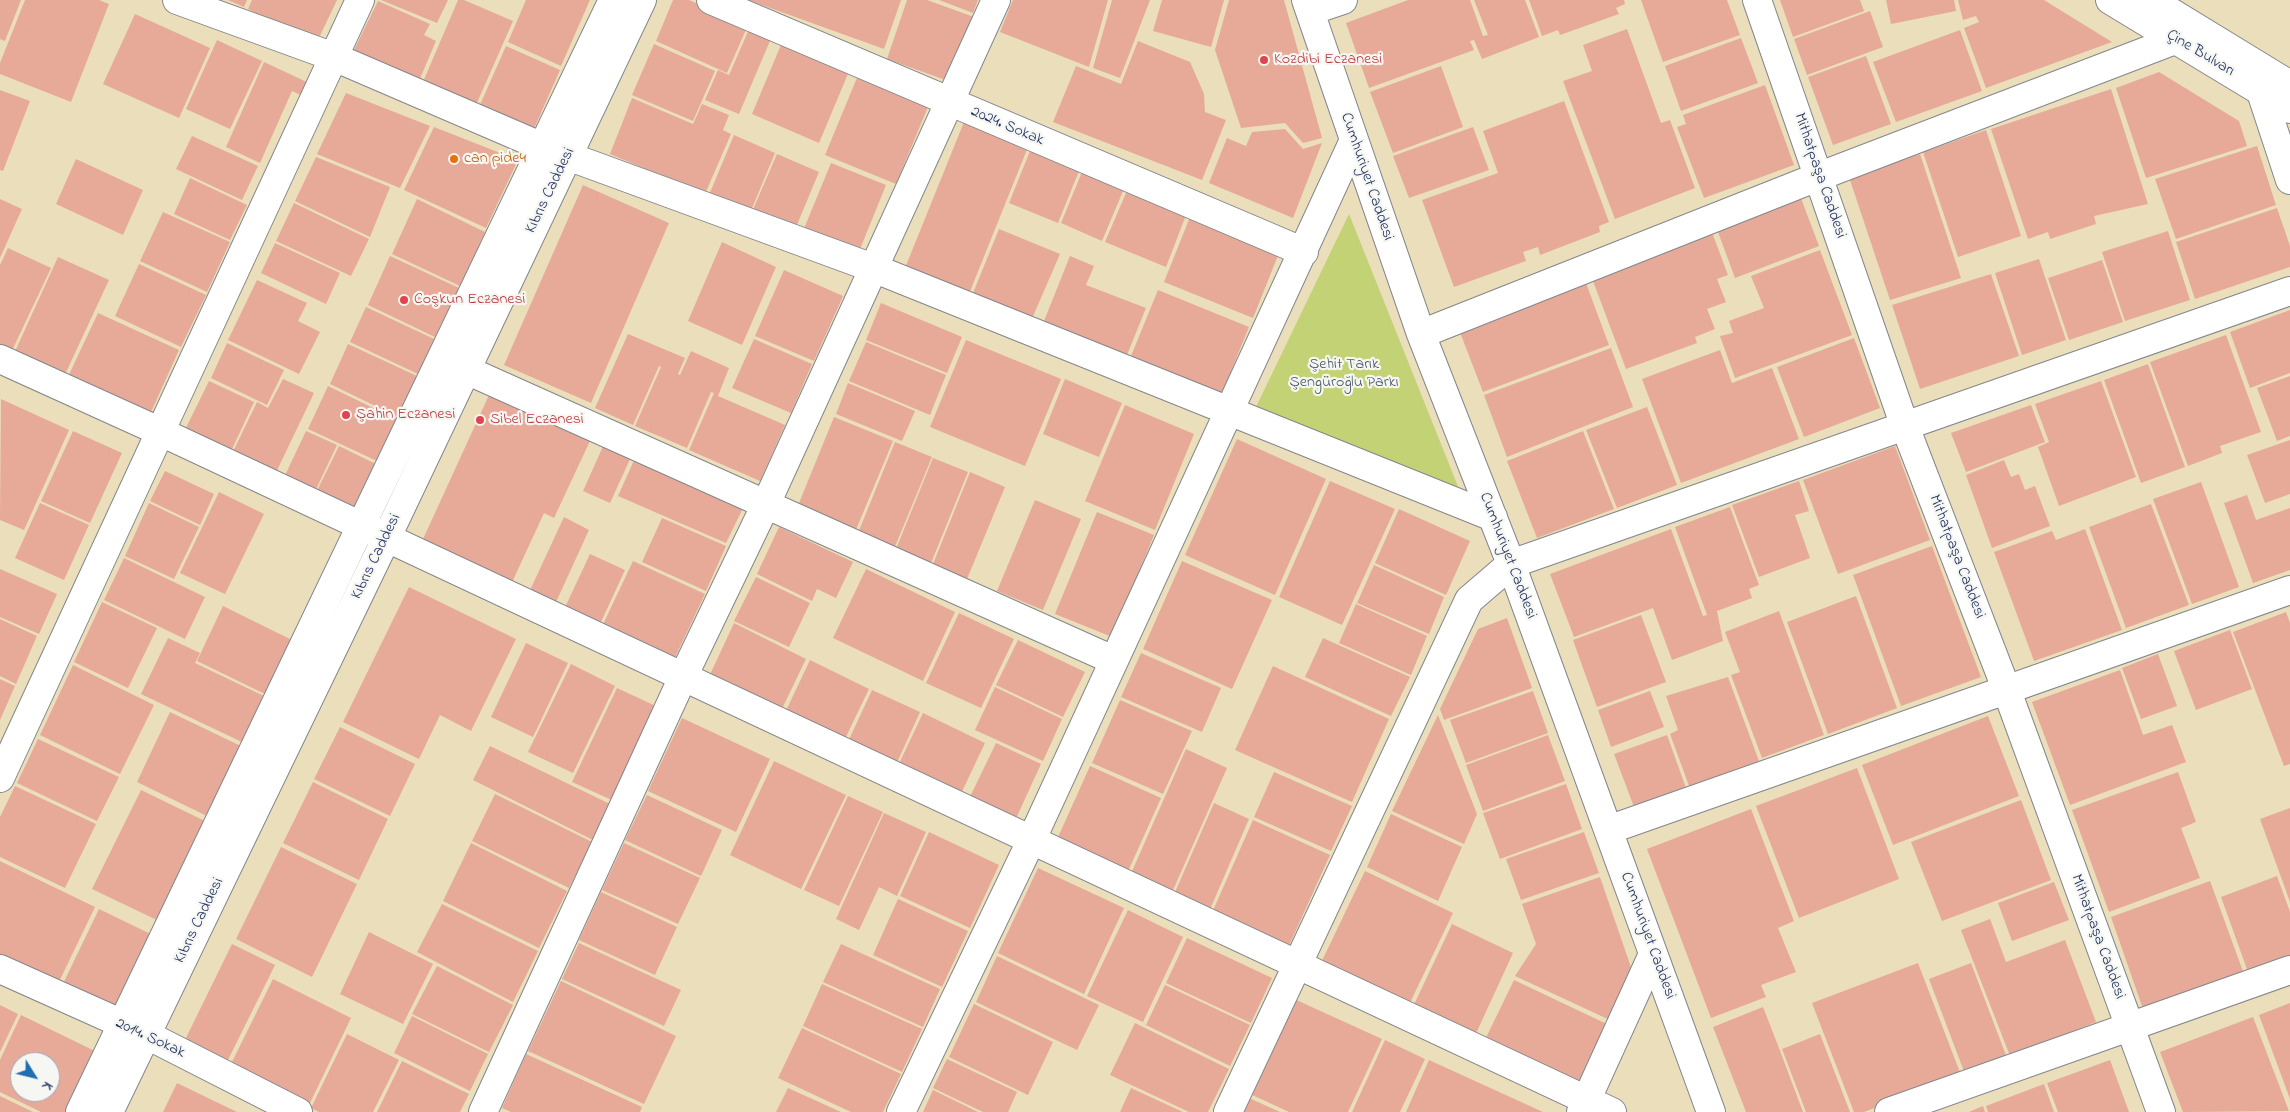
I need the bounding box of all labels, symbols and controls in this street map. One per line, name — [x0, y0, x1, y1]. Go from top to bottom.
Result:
street label: Çine Bulvarı — [2163, 26, 2237, 82]
place label: Kozdibi Eczanesi — [1274, 50, 1382, 70]
marker: Kozdibi Eczanesi — [1258, 54, 1270, 66]
street label: 2024. Sokak — [968, 103, 1046, 151]
street label: Cumhuriyet Caddesi — [1335, 111, 1397, 243]
street label: Mithatpaşa Caddesi — [1789, 111, 1849, 241]
street label: Kıbrıs Caddesi — [522, 145, 580, 237]
place label: can pide4 — [464, 149, 526, 169]
marker: can pide4 — [448, 153, 460, 165]
place label: Coşkun Eczanesi — [414, 290, 525, 310]
marker: Coşkun Eczanesi — [398, 294, 410, 306]
park label: Şehit Tarık Şengüroğlu Parkı — [1289, 355, 1399, 393]
place label: Şahin Eczanesi — [356, 405, 456, 425]
marker: Şahin Eczanesi — [340, 409, 352, 421]
place label: Sibel Eczanesi — [490, 410, 584, 430]
marker: Sibel Eczanesi — [474, 414, 486, 426]
street label: Cumhuriyet Caddesi — [1474, 490, 1540, 622]
street label: Mithatpaşa Caddesi — [1924, 492, 1988, 622]
street label: Kıbrıs Caddesi — [348, 511, 406, 603]
street label: Cumhuriyet Caddesi — [1615, 870, 1679, 1002]
street label: Mithatpaşa Caddesi — [2066, 872, 2128, 1002]
street label: Kıbrıs Caddesi — [171, 875, 229, 967]
street label: 2014. Sokak — [112, 1015, 188, 1063]
north arrow — [10, 1052, 60, 1102]
text: K — [36, 1077, 57, 1094]

